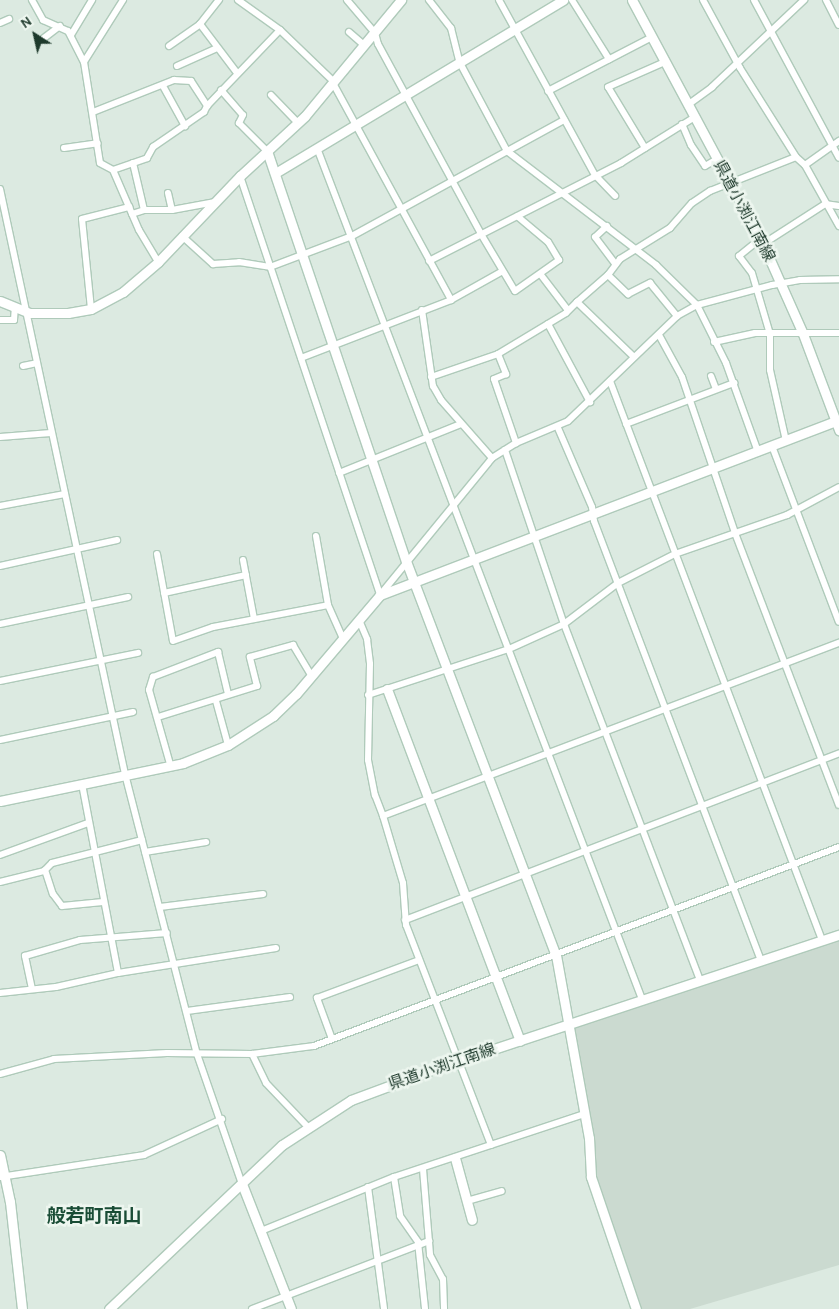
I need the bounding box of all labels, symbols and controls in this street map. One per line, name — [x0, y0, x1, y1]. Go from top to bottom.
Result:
north arrow — [10, 10, 60, 60]
text: N — [17, 12, 35, 32]
street label: 県道小渕江南線 — [709, 157, 779, 265]
street label: 県道小渕江南線 — [386, 1040, 498, 1094]
district label: 般若町南山 — [47, 1206, 141, 1228]

